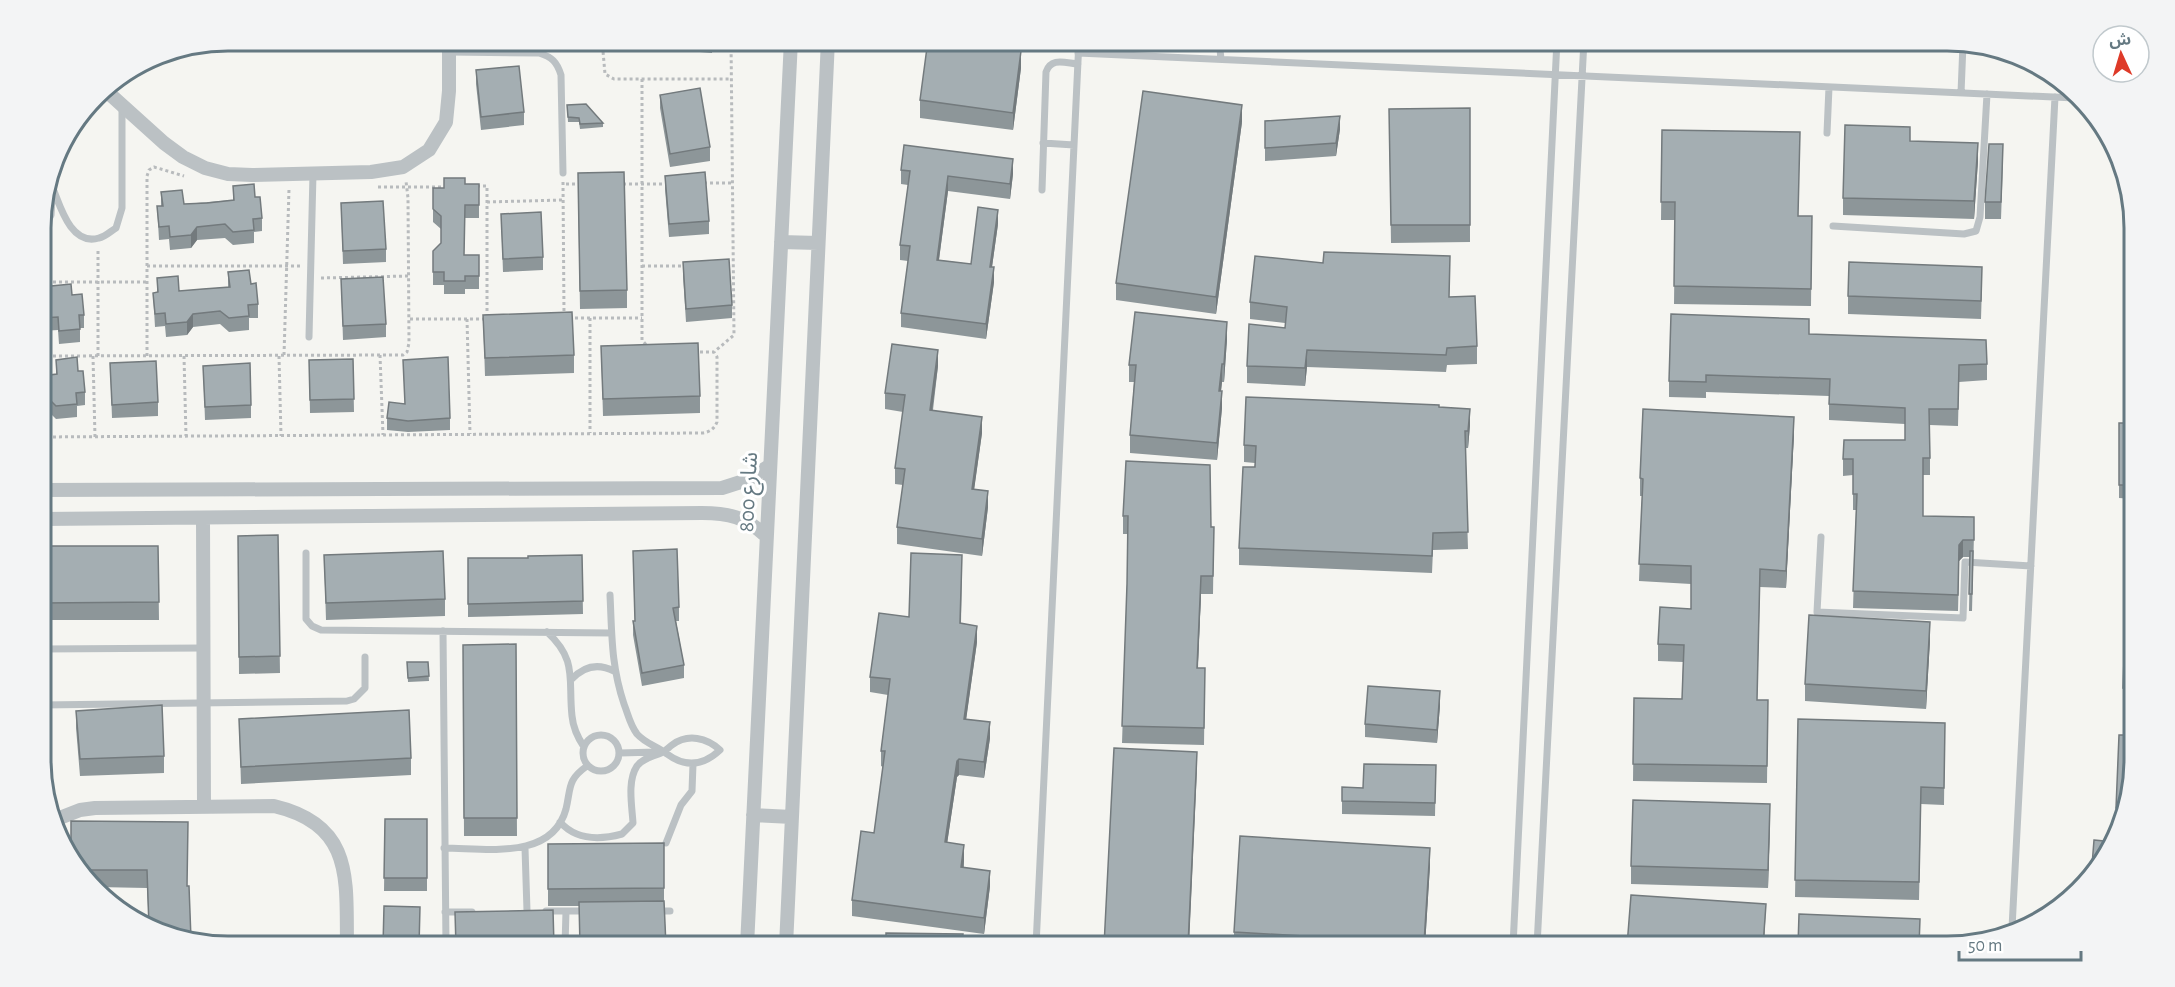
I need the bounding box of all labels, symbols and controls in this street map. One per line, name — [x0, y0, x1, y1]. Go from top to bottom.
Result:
north arrow — [2091, 24, 2151, 84]
text: ش — [2109, 31, 2132, 50]
street label: شارع 800 — [735, 451, 766, 533]
scale bar — [1959, 924, 2080, 962]
text: 50 m — [1968, 937, 2002, 955]

